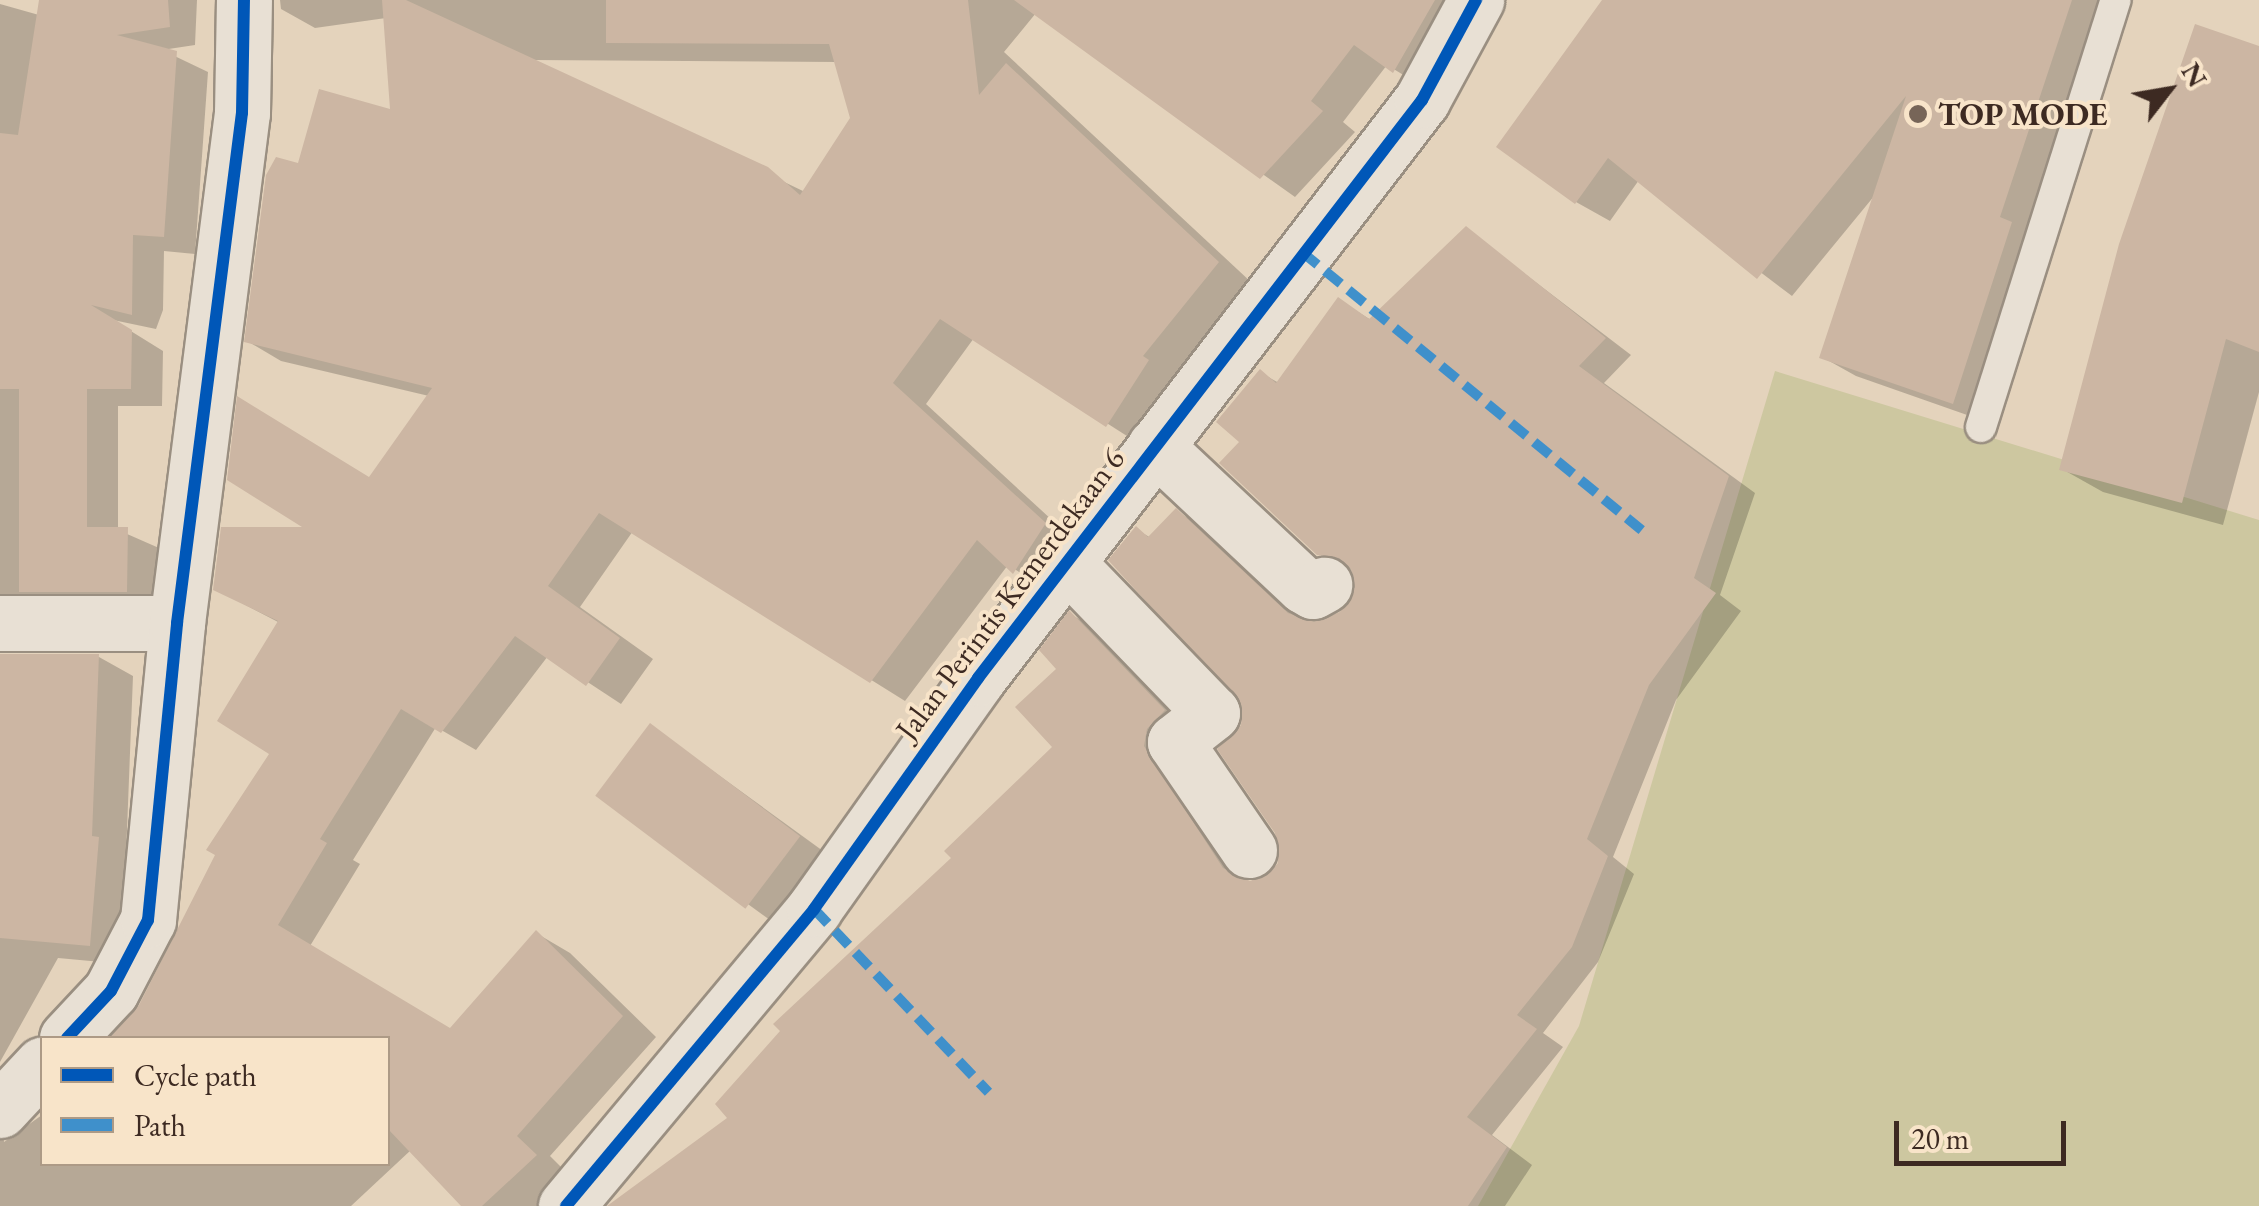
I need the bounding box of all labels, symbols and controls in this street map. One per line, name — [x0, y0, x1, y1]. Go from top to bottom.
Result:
north arrow — [2119, 40, 2219, 140]
text: N — [2173, 56, 2216, 94]
place label: TOP MODE — [1938, 95, 2108, 133]
marker: TOP MODE — [1907, 103, 1929, 125]
street label: Jalan Perintis Kemerdekaan 6 — [887, 440, 1133, 748]
legend — [40, 1036, 390, 1166]
text: Cycle path — [134, 1056, 257, 1095]
scale bar — [1899, 1101, 2072, 1163]
text: Path — [134, 1106, 186, 1145]
text: 20 m — [1911, 1119, 1969, 1158]

